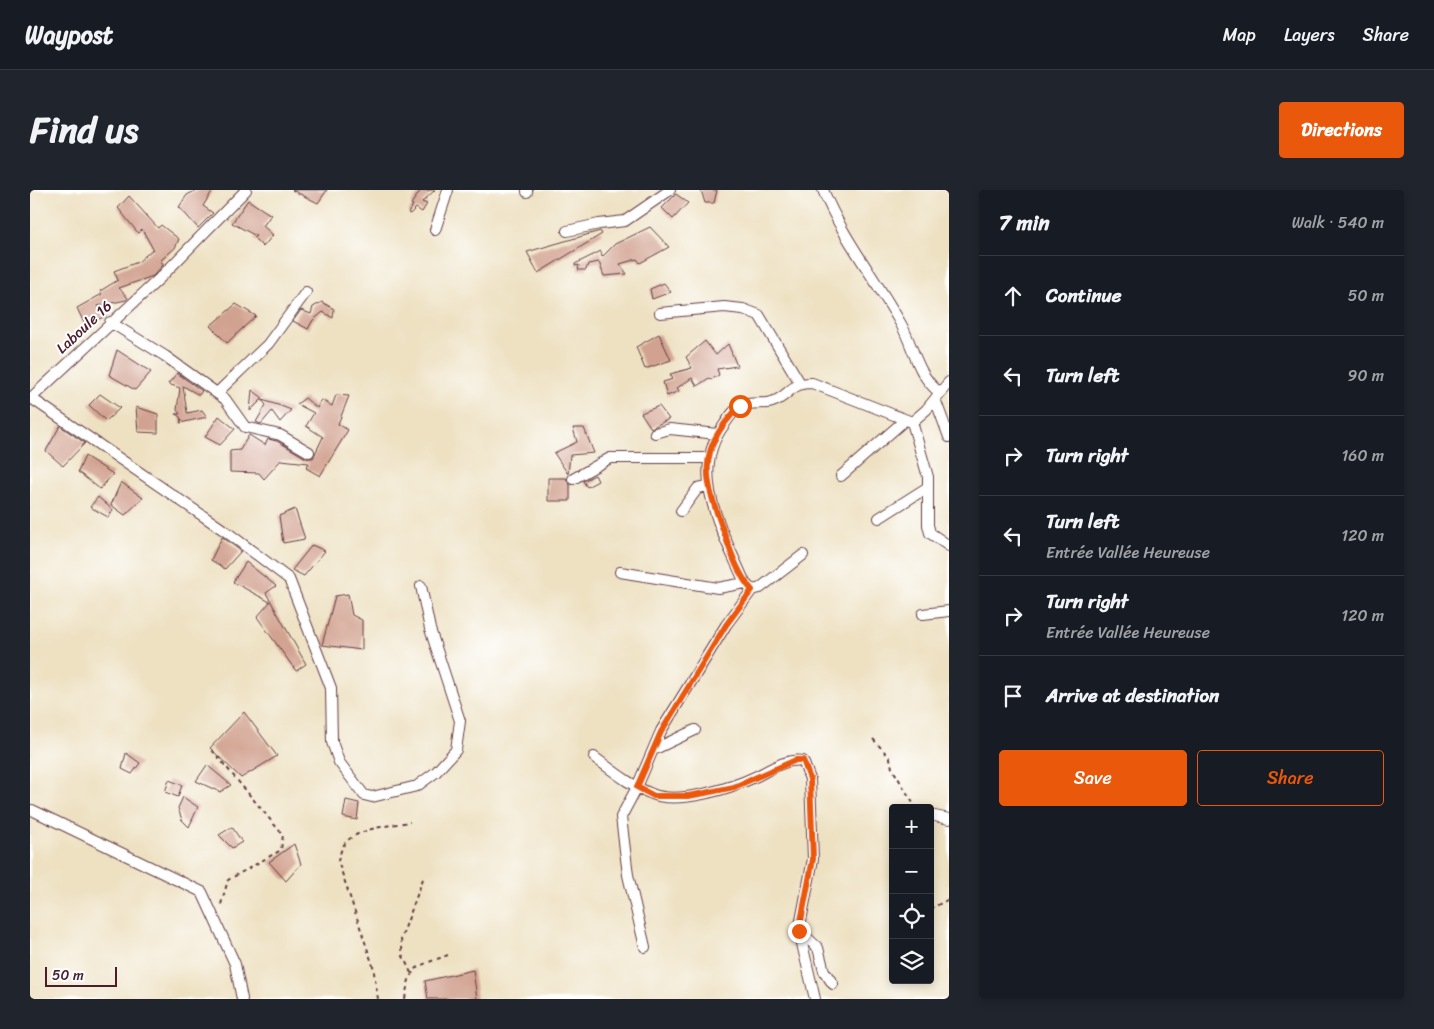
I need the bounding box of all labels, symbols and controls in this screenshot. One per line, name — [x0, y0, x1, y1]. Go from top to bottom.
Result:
text: Waypost — [25, 14, 113, 56]
text: Map — [1223, 19, 1256, 51]
text: Layers — [1284, 19, 1335, 51]
text: Share — [1363, 19, 1409, 51]
text: Find us — [30, 99, 138, 161]
button: Directions — [1279, 102, 1404, 158]
text: 7 min — [999, 204, 1050, 242]
text: Walk · 540 m — [1292, 208, 1384, 237]
text: Continue — [1046, 279, 1122, 312]
text: 50 m — [1348, 281, 1384, 310]
icon: ahead — [999, 282, 1027, 310]
street label: Laboule 16 — [50, 294, 118, 360]
text: Turn left — [1046, 359, 1119, 392]
text: 90 m — [1348, 361, 1384, 390]
icon: left — [999, 362, 1027, 390]
route start — [729, 395, 752, 418]
text: Turn right — [1046, 439, 1128, 472]
text: 160 m — [1341, 441, 1384, 470]
icon: right — [999, 442, 1027, 470]
text: Turn left — [1046, 505, 1119, 538]
text: 120 m — [1341, 521, 1384, 550]
icon: left — [999, 522, 1027, 550]
text: Entrée Vallée Heureuse — [1046, 538, 1210, 567]
text: Turn right — [1046, 585, 1128, 618]
text: 120 m — [1341, 601, 1384, 630]
icon: right — [999, 602, 1027, 630]
text: Entrée Vallée Heureuse — [1046, 618, 1210, 647]
text: Arrive at destination — [1046, 679, 1219, 712]
icon: arrive — [999, 682, 1027, 710]
button: Save — [999, 750, 1187, 806]
button: Share — [1197, 750, 1384, 806]
map controls — [889, 804, 934, 984]
button: + — [889, 804, 934, 849]
button: − — [889, 849, 934, 894]
button: locate — [889, 894, 934, 939]
route end — [788, 920, 811, 943]
button: layers — [889, 939, 934, 984]
text: 50 m — [52, 963, 84, 988]
scale bar — [45, 964, 118, 987]

